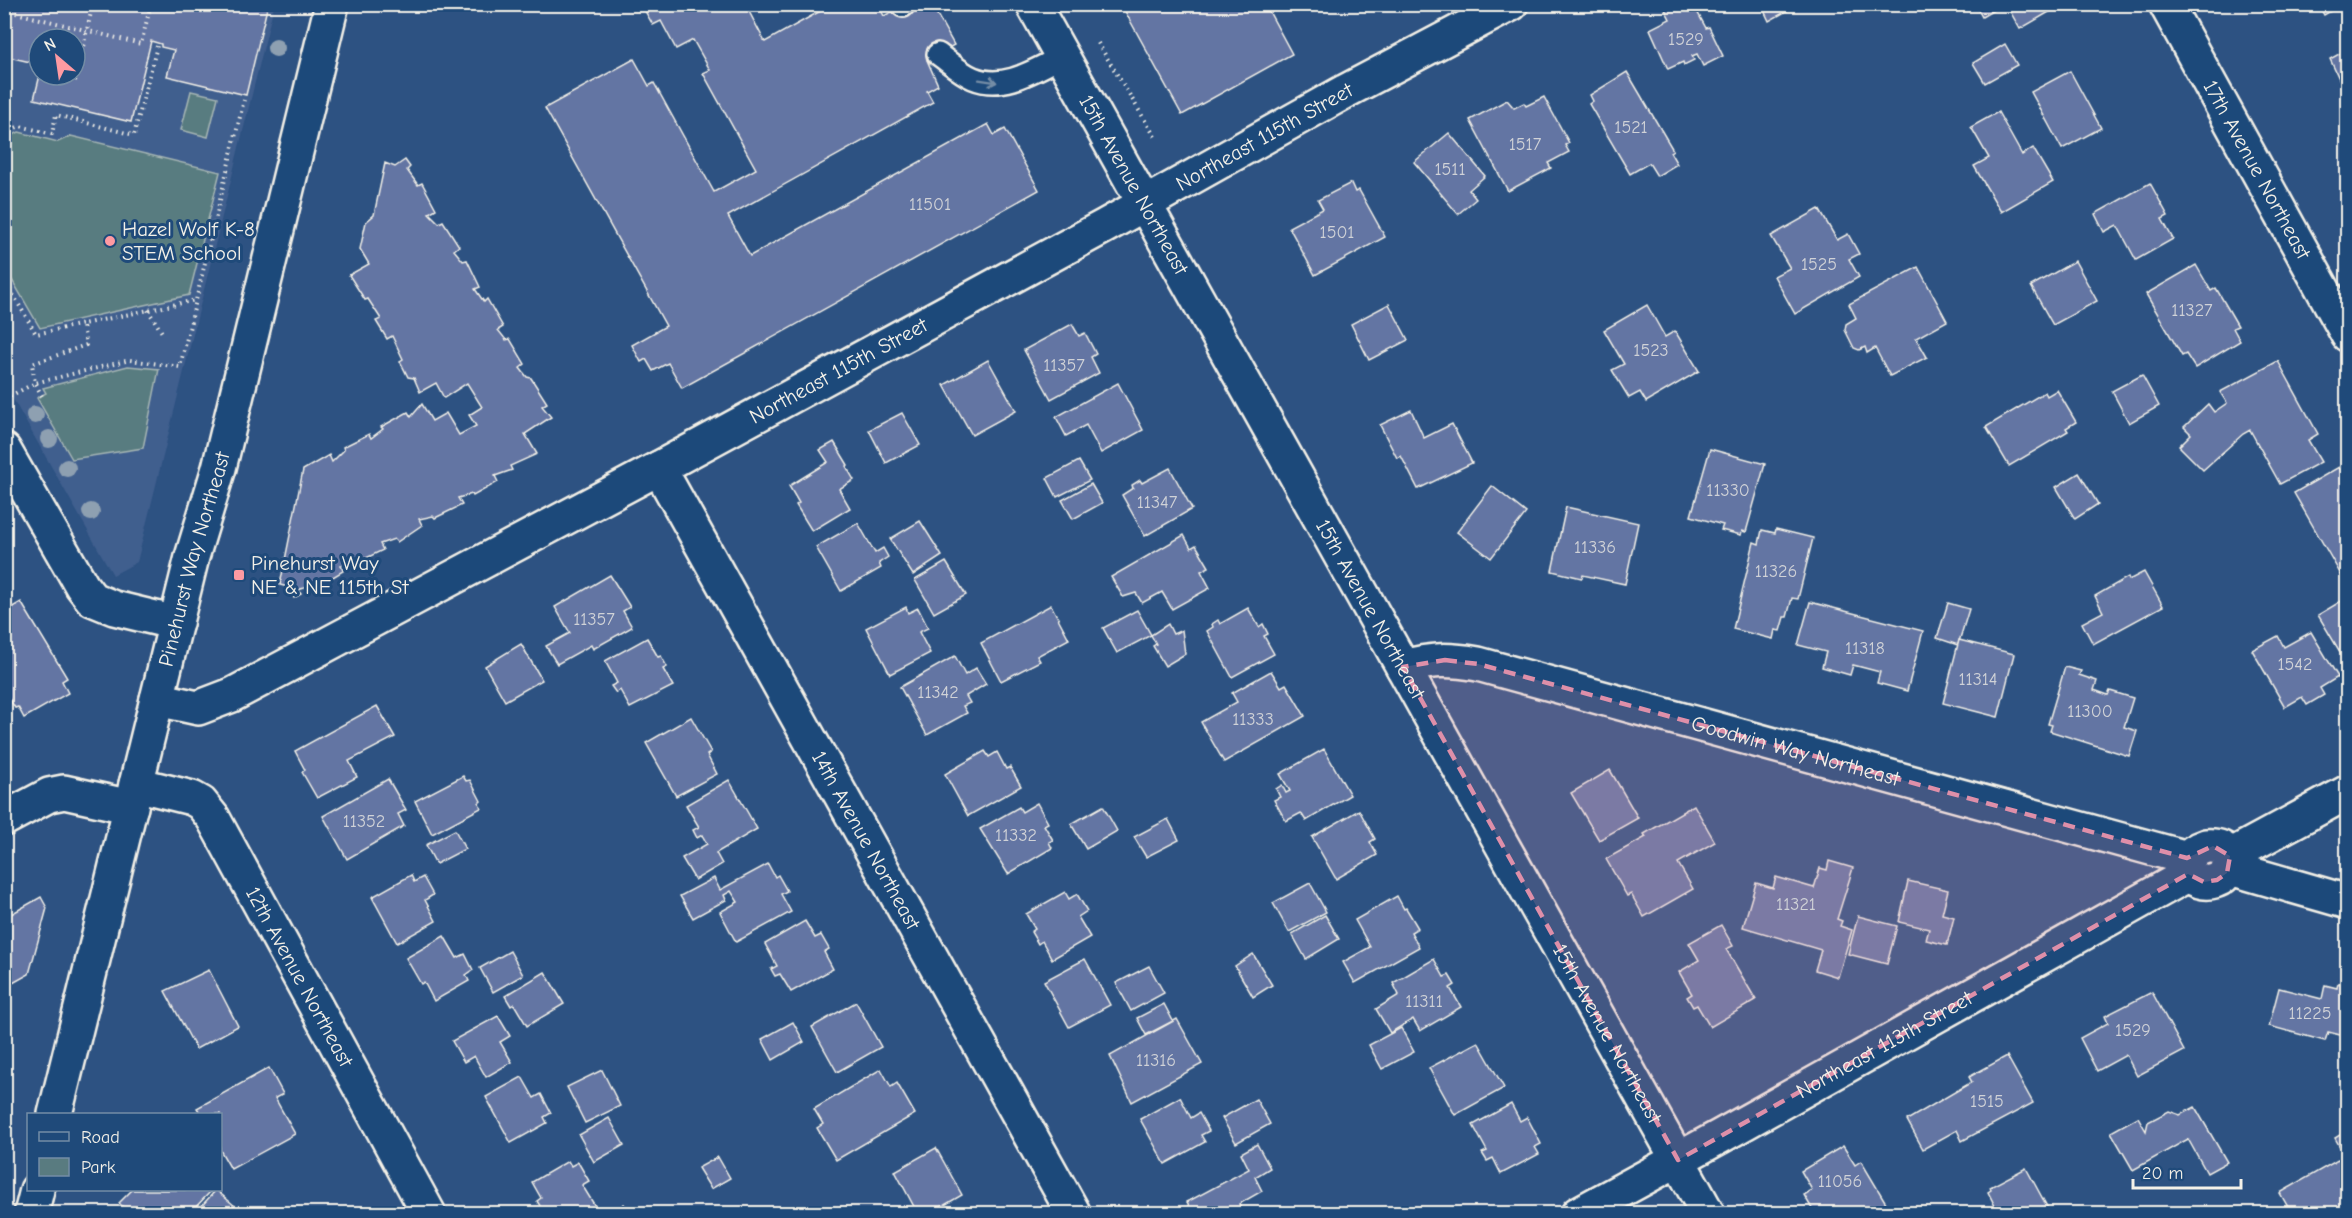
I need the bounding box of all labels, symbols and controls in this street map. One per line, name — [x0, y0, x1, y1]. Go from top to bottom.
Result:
north arrow — [27, 27, 87, 87]
house number: 1529 — [1668, 29, 1704, 50]
text: N — [41, 34, 59, 55]
one-way arrow — [978, 76, 997, 87]
street label: 17th Avenue Northeast — [2198, 76, 2316, 264]
street label: Northeast 115th Street — [1172, 77, 1358, 196]
street label: 15th Avenue Northeast — [1074, 91, 1194, 280]
house number: 1521 — [1614, 117, 1648, 138]
house number: 1517 — [1509, 134, 1542, 155]
house number: 1511 — [1434, 159, 1466, 180]
house number: 11501 — [909, 194, 951, 215]
place label: Hazel Wolf K-8 STEM School — [122, 217, 255, 265]
house number: 1501 — [1320, 222, 1354, 243]
marker: Hazel Wolf K-8 STEM School — [103, 234, 117, 248]
house number: 1525 — [1801, 254, 1837, 275]
house number: 11327 — [2171, 300, 2213, 321]
street label: Northeast 115th Street — [745, 312, 932, 429]
house number: 1523 — [1633, 340, 1669, 361]
house number: 11357 — [1043, 355, 1085, 376]
street label: Pinehurst Way Northeast — [154, 448, 235, 669]
house number: 11330 — [1706, 480, 1750, 501]
house number: 11347 — [1137, 492, 1178, 513]
street label: 15th Avenue Northeast — [1311, 515, 1431, 704]
house number: 11336 — [1574, 537, 1616, 558]
place label: Pinehurst Way NE & NE 115th St — [251, 551, 409, 599]
house number: 11326 — [1755, 561, 1797, 582]
marker: Pinehurst Way NE & NE 115th St — [232, 568, 246, 582]
house number: 11357 — [573, 609, 615, 630]
house number: 11318 — [1845, 638, 1885, 659]
house number: 1542 — [2277, 654, 2313, 675]
house number: 11314 — [1958, 669, 1998, 690]
house number: 11342 — [917, 682, 959, 703]
house number: 11300 — [2067, 701, 2113, 722]
house number: 11333 — [1232, 709, 1274, 730]
street label: Goodwin Way Northeast — [1689, 711, 1903, 791]
street label: 14th Avenue Northeast — [807, 747, 926, 935]
house number: 11352 — [343, 811, 385, 832]
house number: 11332 — [995, 825, 1037, 846]
street label: 12th Avenue Northeast — [241, 883, 359, 1072]
house number: 11321 — [1776, 894, 1816, 915]
street label: 15th Avenue Northeast — [1548, 940, 1667, 1128]
street label: Northeast 113th Street — [1792, 985, 1977, 1103]
house number: 11311 — [1405, 991, 1443, 1012]
house number: 11225 — [2289, 1003, 2331, 1024]
house number: 1529 — [2115, 1020, 2151, 1041]
house number: 11316 — [1136, 1050, 1176, 1071]
house number: 1515 — [1970, 1091, 2004, 1112]
legend — [27, 1113, 222, 1191]
text: Road — [81, 1127, 120, 1148]
scale bar — [2133, 1152, 2241, 1190]
text: Park — [81, 1157, 116, 1178]
text: 20 m — [2142, 1163, 2183, 1184]
house number: 11056 — [1818, 1171, 1862, 1192]

